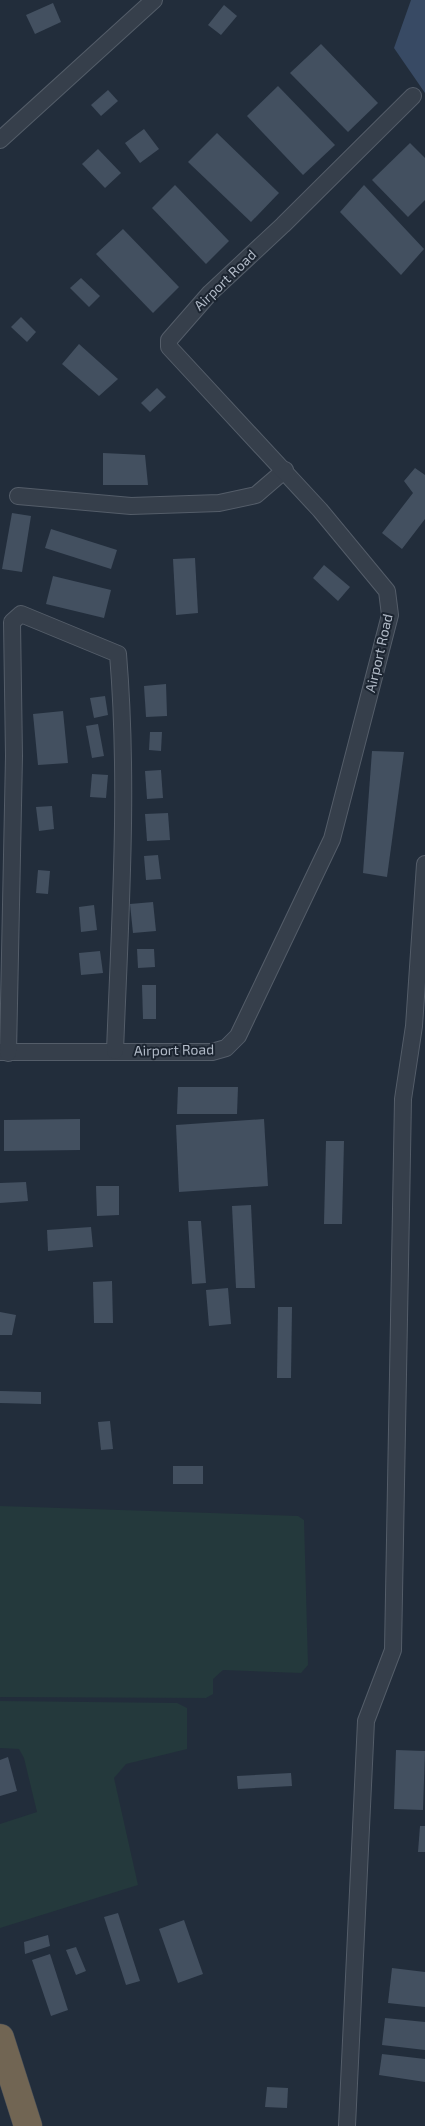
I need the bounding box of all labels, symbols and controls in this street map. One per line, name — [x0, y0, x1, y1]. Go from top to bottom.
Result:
street label: Airport Road — [190, 246, 259, 314]
street label: Airport Road — [361, 612, 396, 694]
street label: Airport Road — [134, 1040, 214, 1059]

